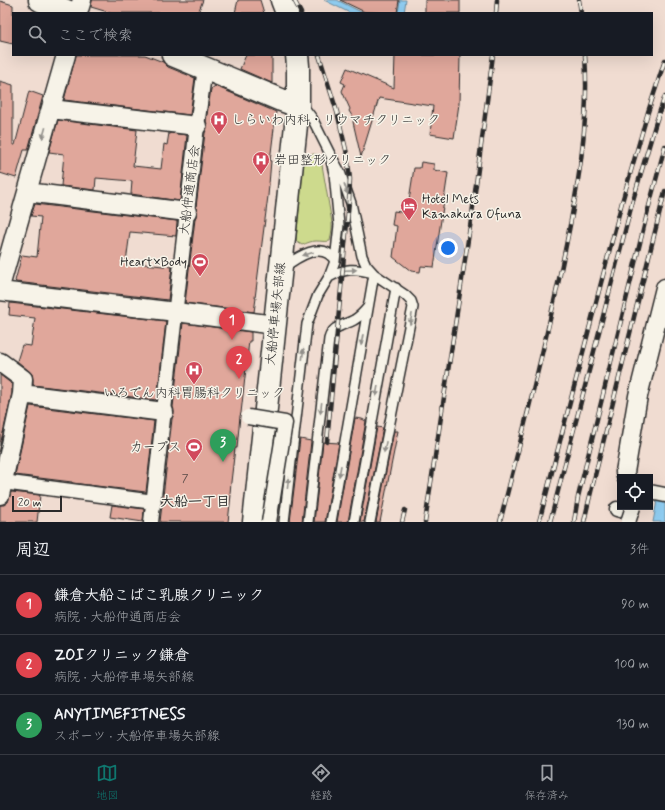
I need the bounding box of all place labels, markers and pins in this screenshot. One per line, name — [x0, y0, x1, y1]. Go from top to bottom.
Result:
hospital icon: しらいわ内科・リウマチクリニック — [209, 110, 229, 135]
place label: しらいわ内科・リウマチクリニック — [232, 112, 440, 129]
hospital icon: 岩田整形クリニック — [251, 150, 271, 175]
place label: 岩田整形クリニック — [274, 152, 391, 169]
place label: Hotel Mets Kamakura Ofuna — [422, 191, 522, 223]
hotel icon: Hotel Mets Kamakura Ofuna — [399, 196, 419, 221]
sports icon: Heart×Body — [190, 252, 210, 277]
place label: Heart×Body — [120, 254, 187, 271]
pin: 1 — [219, 307, 245, 340]
pin: 2 — [226, 346, 252, 379]
hospital icon: いろでん内科胃腸科クリニック — [184, 360, 204, 385]
place label: いろでん内科胃腸科クリニック — [103, 385, 285, 402]
pin: 3 — [210, 429, 236, 462]
sports icon: カーブス — [184, 437, 204, 462]
place label: カーブス — [130, 439, 181, 456]

